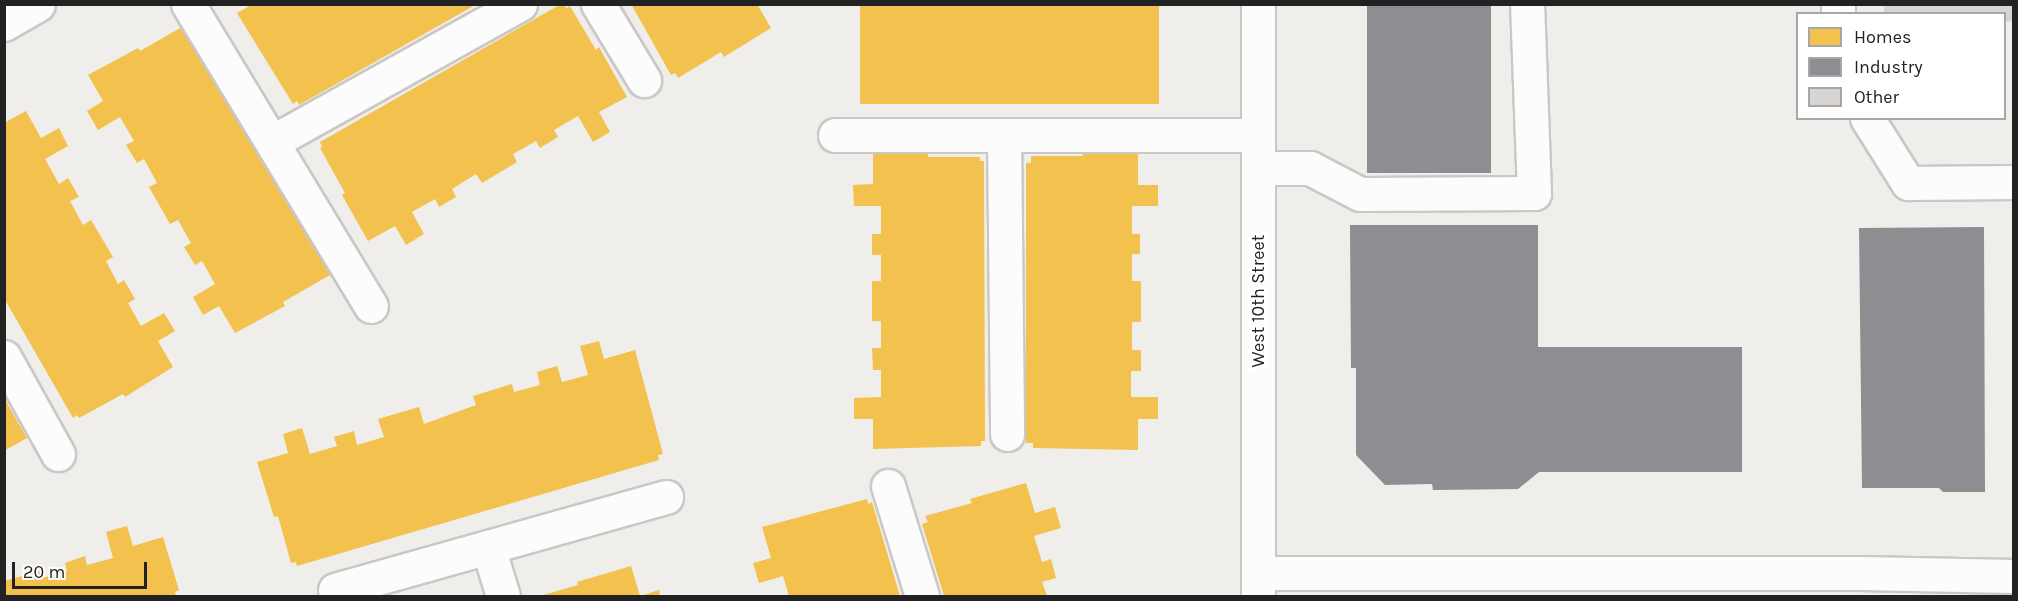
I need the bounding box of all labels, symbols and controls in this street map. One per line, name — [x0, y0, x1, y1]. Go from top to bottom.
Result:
legend — [1796, 12, 2006, 120]
text: Homes — [1854, 26, 1911, 48]
text: Industry — [1854, 56, 1923, 78]
text: Other — [1854, 86, 1899, 108]
street label: West 10th Street — [1247, 234, 1269, 368]
scale bar — [15, 550, 150, 588]
text: 20 m — [23, 561, 65, 583]

